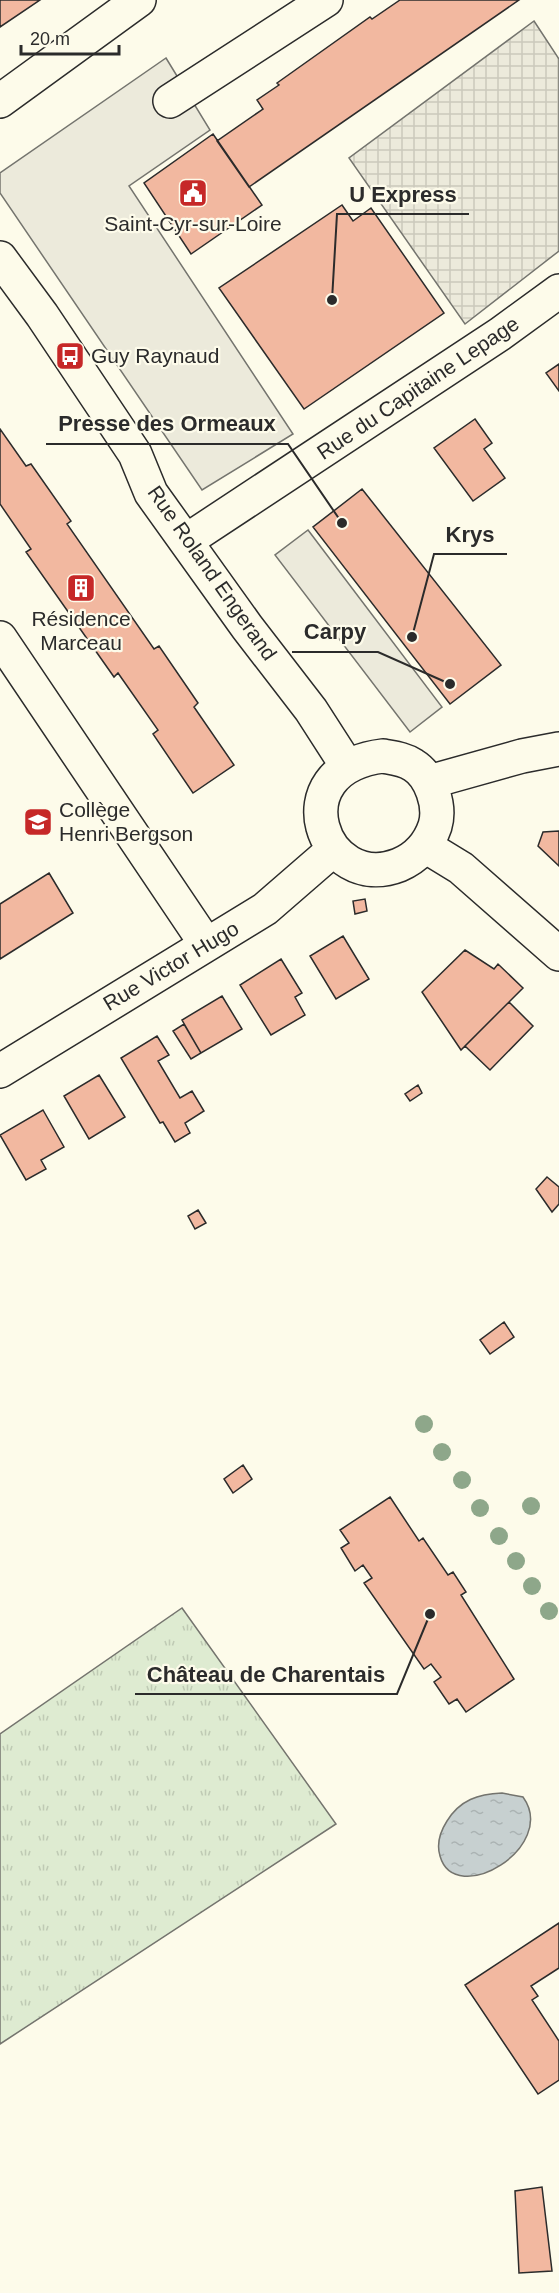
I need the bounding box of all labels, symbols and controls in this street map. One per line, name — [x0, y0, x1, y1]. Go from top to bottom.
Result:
scale bar — [21, 18, 118, 56]
text: 20 m — [30, 29, 70, 49]
callout: U Express — [337, 174, 469, 214]
public building icon: Saint-Cyr-sur-Loire — [177, 177, 209, 209]
text: U Express — [349, 182, 457, 207]
place label: Saint-Cyr-sur-Loire — [104, 212, 282, 235]
street label: Rue du Capitaine Lepage — [313, 311, 523, 464]
bus stop icon: Guy Raynaud — [54, 340, 86, 372]
place label: Guy Raynaud — [91, 344, 219, 367]
callout: Presse des Ormeaux — [46, 404, 288, 444]
text: Presse des Ormeaux — [58, 411, 277, 436]
street label: Rue Roland Engerand — [143, 481, 281, 664]
callout: Krys — [434, 514, 507, 554]
text: Krys — [446, 522, 494, 547]
building icon: Résidence Marceau — [65, 572, 97, 604]
place label: Résidence Marceau — [31, 607, 131, 654]
callout: Carpy — [292, 612, 378, 652]
text: Carpy — [304, 619, 367, 644]
place label: Collège Henri Bergson — [59, 798, 193, 845]
school or university icon: Collège Henri Bergson — [22, 806, 54, 838]
street label: Rue Victor Hugo — [99, 916, 243, 1015]
callout: Château de Charentais — [135, 1654, 397, 1694]
text: Château de Charentais — [147, 1662, 385, 1687]

